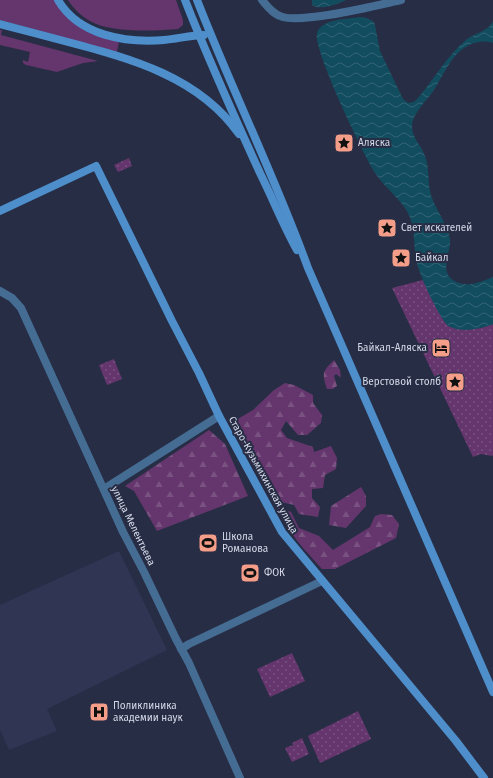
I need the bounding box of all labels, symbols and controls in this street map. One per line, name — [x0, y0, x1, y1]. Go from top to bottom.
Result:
place icon: Аляска — [333, 132, 355, 154]
place label: Аляска — [358, 137, 390, 149]
place icon: Свет искателей — [376, 217, 398, 239]
place label: Свет искателей — [401, 222, 472, 234]
place icon: Байкал — [390, 247, 412, 269]
place label: Байкал — [415, 252, 448, 264]
hotel icon: Байкал-Аляска — [430, 337, 452, 359]
place label: Байкал-Аляска — [357, 342, 427, 354]
place icon: Верстовой столб — [444, 371, 466, 393]
place label: Верстовой столб — [362, 376, 441, 388]
street label: Старо-Кузьмихинская улица — [226, 414, 300, 536]
street label: улица Мелентьева — [109, 484, 157, 568]
place label: Школа Романова — [222, 531, 268, 555]
sports icon: Школа Романова — [197, 532, 219, 554]
sports icon: ФОК — [239, 562, 261, 584]
place label: ФОК — [264, 567, 285, 579]
place label: Поликлиника академии наук — [113, 700, 183, 724]
hospital icon: Поликлиника академии наук — [88, 701, 110, 723]

